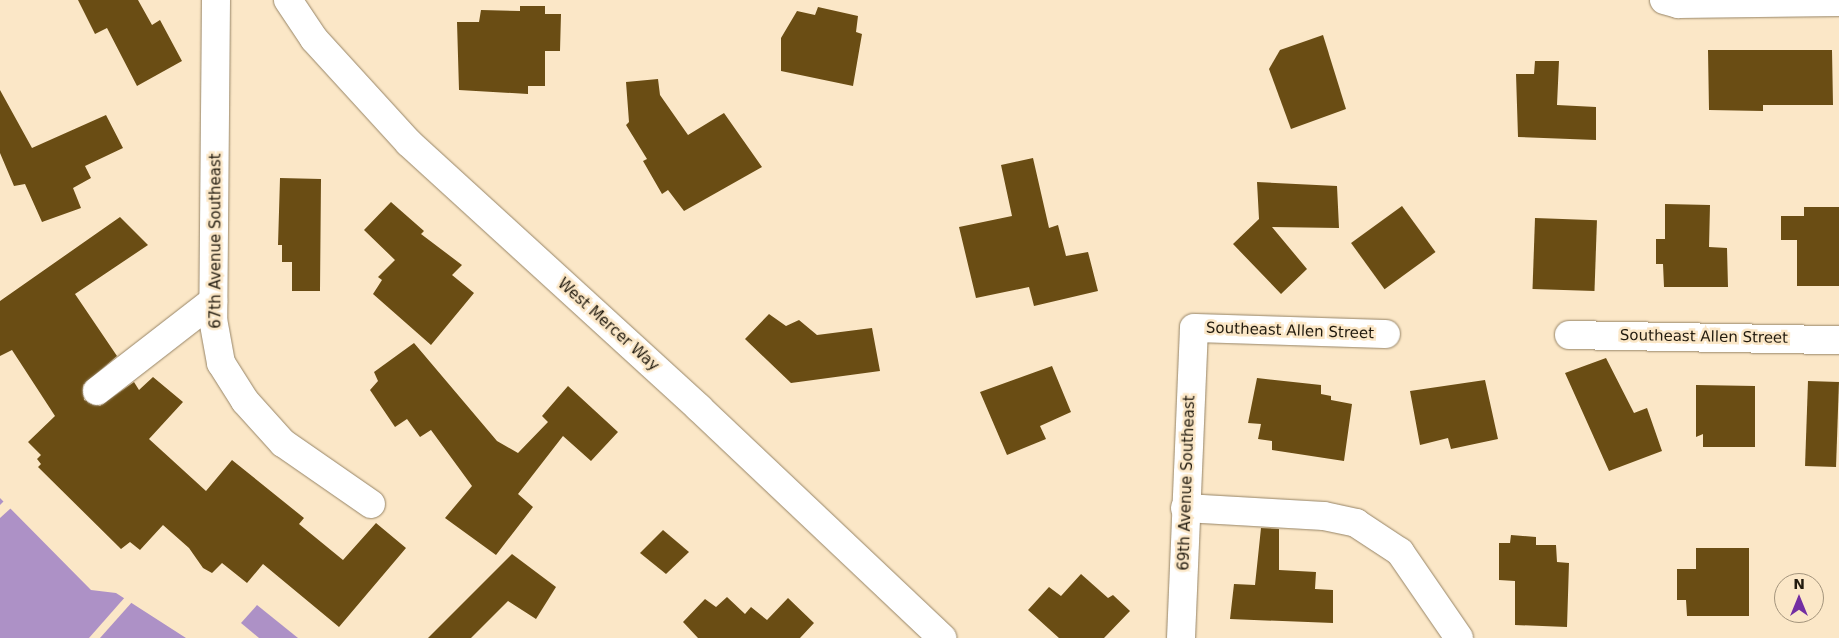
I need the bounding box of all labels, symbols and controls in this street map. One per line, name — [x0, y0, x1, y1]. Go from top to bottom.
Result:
street label: 67th Avenue Southeast — [207, 153, 225, 329]
street label: West Mercer Way — [554, 275, 662, 375]
street label: Southeast Allen Street — [1206, 319, 1374, 343]
street label: Southeast Allen Street — [1620, 327, 1788, 347]
street label: 69th Avenue Southeast — [1175, 395, 1199, 571]
north arrow — [1774, 573, 1824, 623]
text: N — [1793, 576, 1805, 592]

